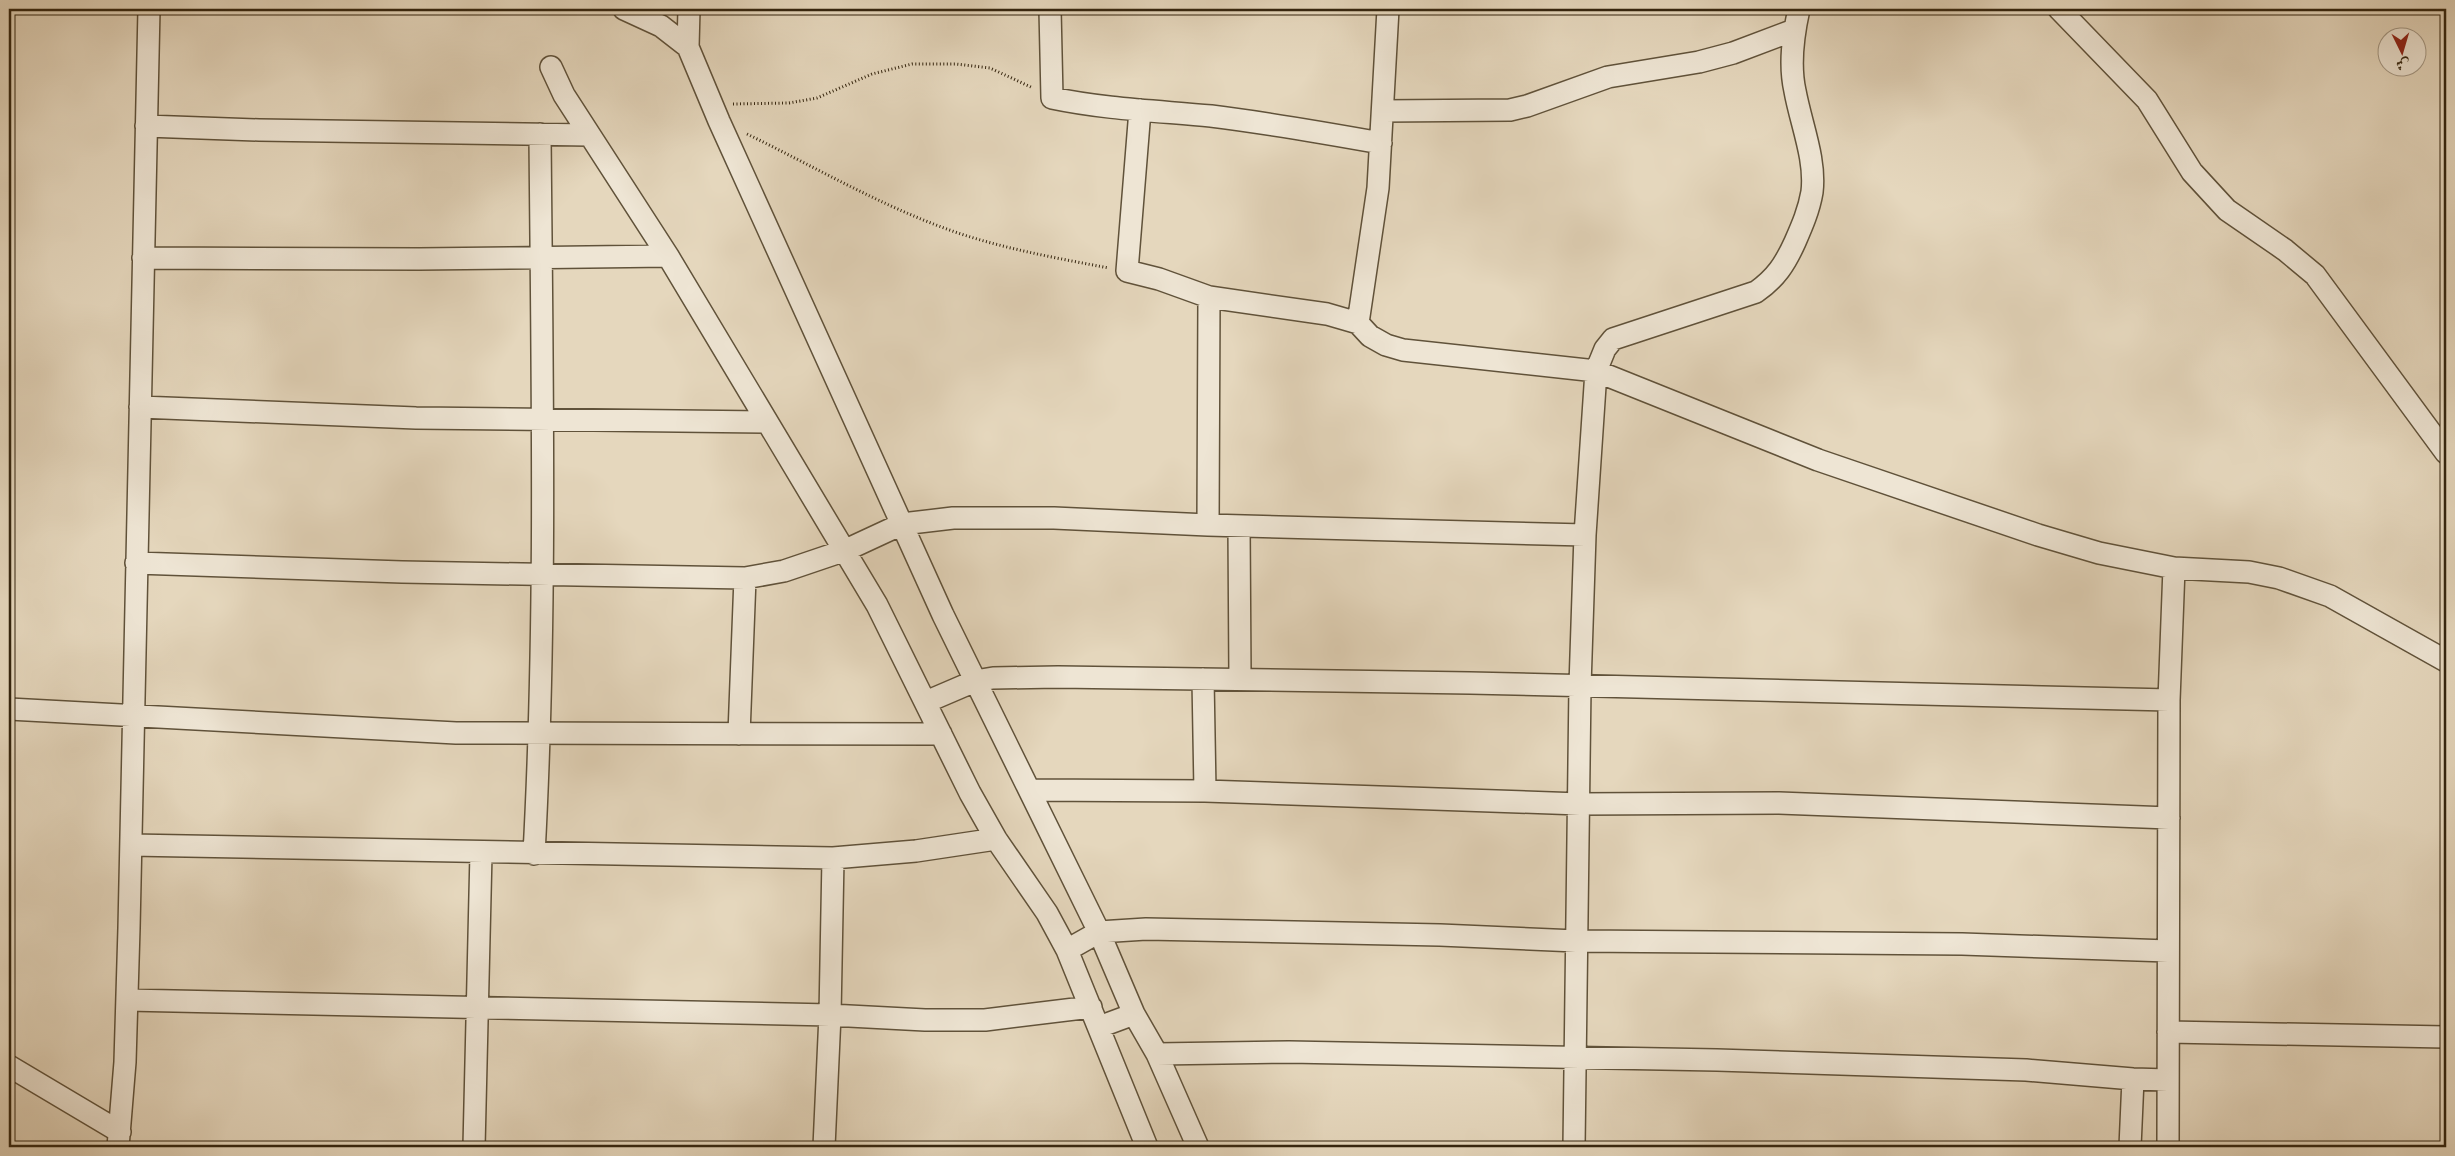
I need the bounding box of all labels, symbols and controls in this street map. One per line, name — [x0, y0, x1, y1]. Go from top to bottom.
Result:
north arrow — [2378, 28, 2428, 78]
text: ش — [2395, 54, 2411, 74]

